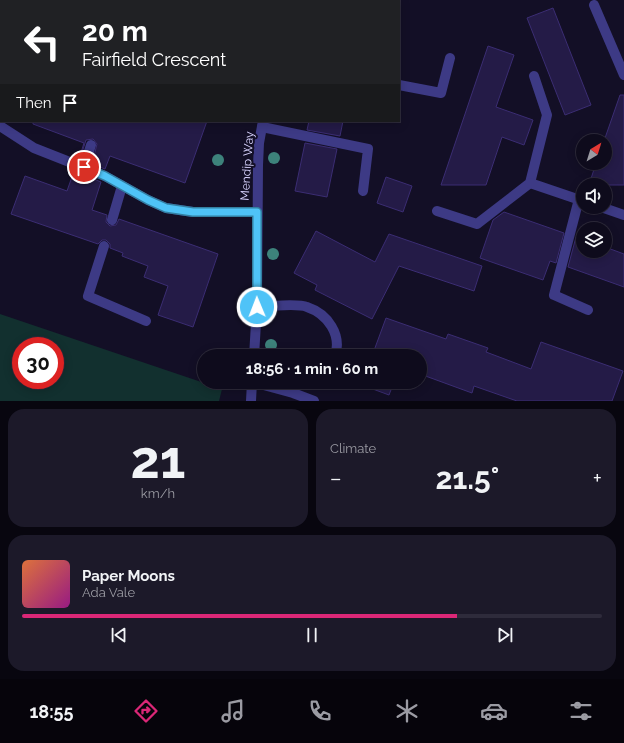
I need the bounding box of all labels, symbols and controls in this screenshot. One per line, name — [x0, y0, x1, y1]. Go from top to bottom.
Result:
text: 20 m — [82, 15, 148, 48]
icon: left — [16, 16, 68, 68]
text: Fairfield Crescent — [82, 49, 226, 70]
icon: arrive — [59, 92, 81, 114]
text: Then — [16, 94, 51, 112]
street label: Mendip Way — [238, 130, 256, 201]
north arrow — [576, 134, 612, 170]
map controls — [576, 134, 612, 258]
pin — [67, 150, 101, 184]
icon: arrive — [73, 156, 95, 178]
button: sound — [576, 178, 612, 214]
button: layers — [576, 222, 612, 258]
position arrow — [236, 286, 278, 328]
speed limit sign: 30 — [12, 337, 64, 389]
text: 18:56 · 1 min · 60 m — [246, 360, 378, 378]
text: 21 — [130, 429, 186, 490]
text: Climate — [330, 441, 376, 456]
text: 21.5° — [436, 461, 499, 496]
text: − — [330, 465, 342, 491]
text: + — [593, 465, 602, 491]
text: km/h — [141, 486, 175, 501]
text: Paper Moons — [82, 567, 175, 585]
text: Ada Vale — [82, 585, 135, 600]
icon: previous — [108, 624, 130, 646]
icon: pause — [301, 624, 323, 646]
icon: next — [494, 624, 516, 646]
icon: directions — [132, 697, 160, 725]
icon: music — [219, 697, 247, 725]
icon: phone — [306, 697, 334, 725]
icon: climate — [393, 697, 421, 725]
icon: car — [480, 697, 508, 725]
icon: filters — [567, 697, 595, 725]
text: 18:55 — [29, 701, 74, 722]

